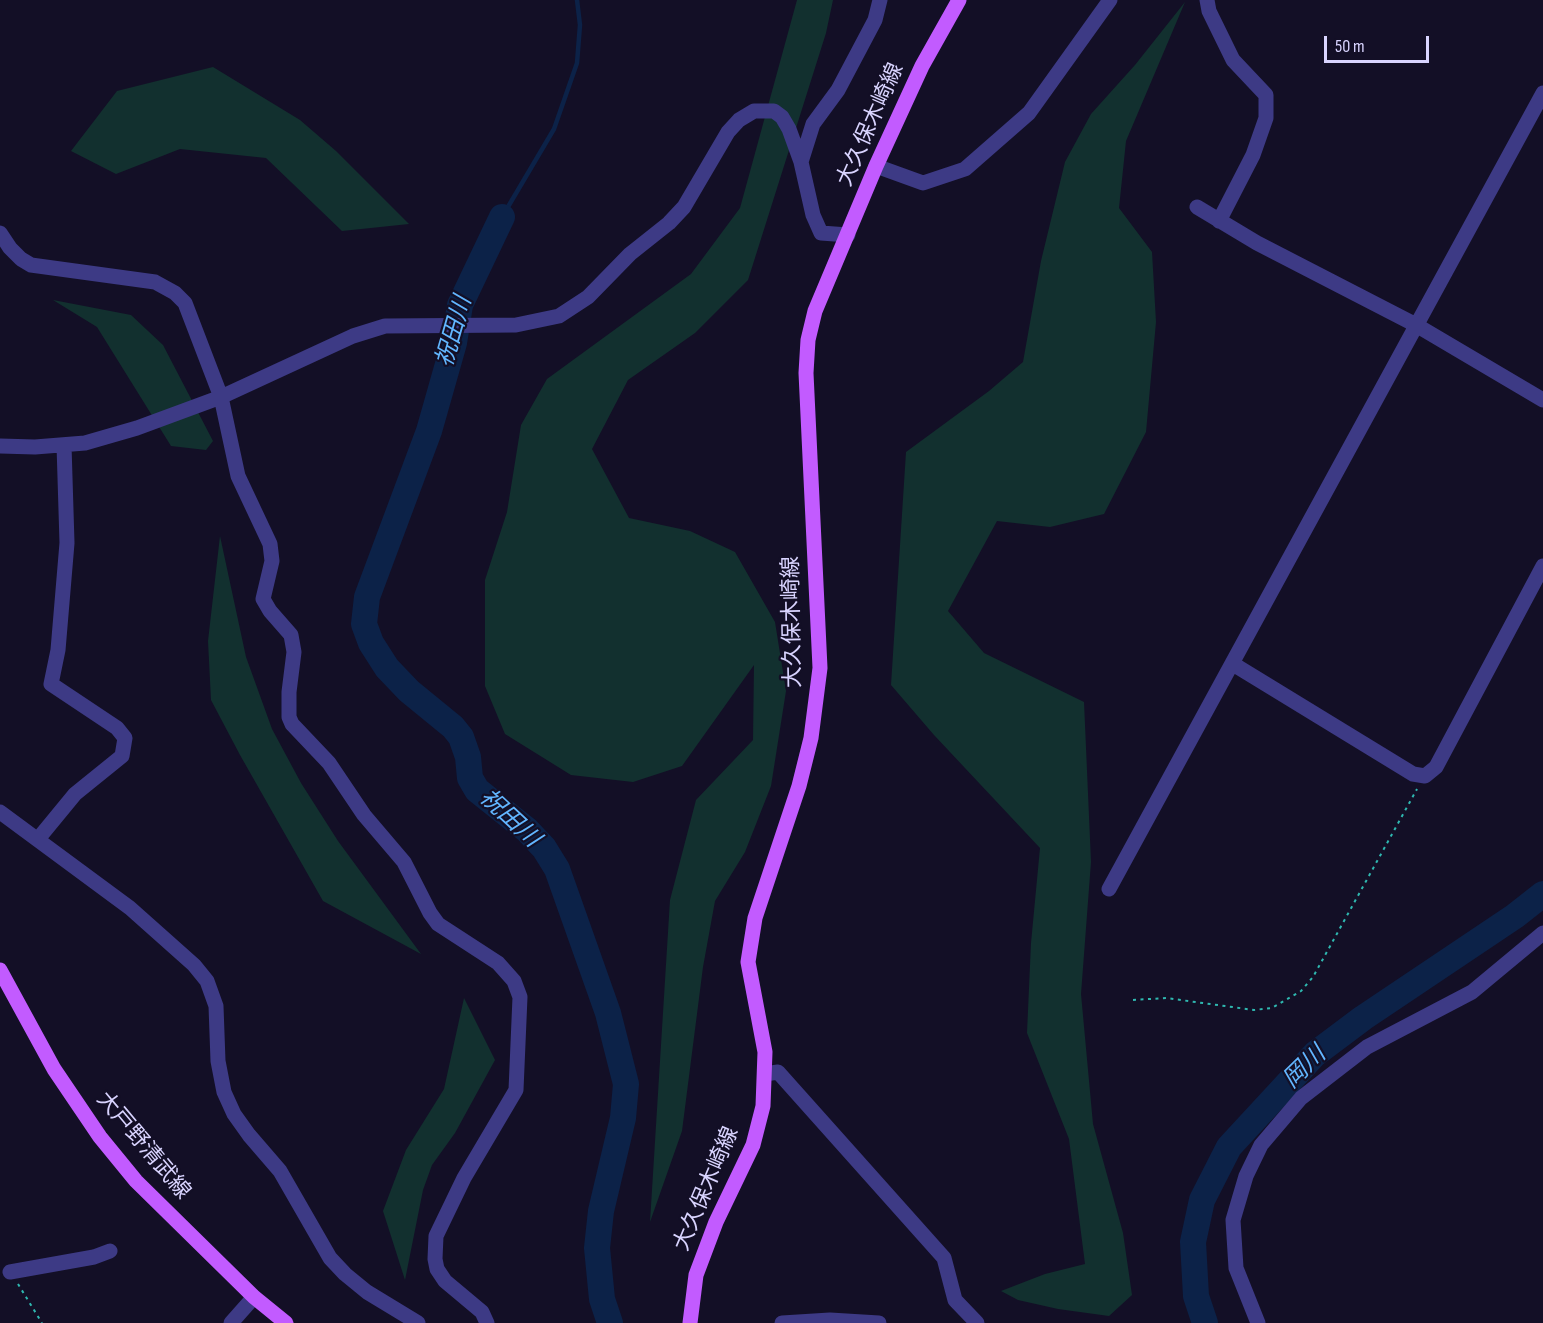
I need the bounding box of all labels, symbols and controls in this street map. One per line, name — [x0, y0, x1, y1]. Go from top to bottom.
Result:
scale bar — [1327, 24, 1432, 62]
text: 50 m — [1335, 36, 1365, 57]
street label: 大久保木崎線 — [832, 59, 910, 191]
water label: 祝田川 — [431, 293, 479, 371]
street label: 大久保木崎線 — [779, 556, 807, 688]
water label: 祝田川 — [473, 784, 545, 854]
water label: 岡川 — [1278, 1041, 1332, 1095]
street label: 大戸野清武線 — [90, 1087, 196, 1205]
street label: 大久保木崎線 — [669, 1123, 745, 1255]

